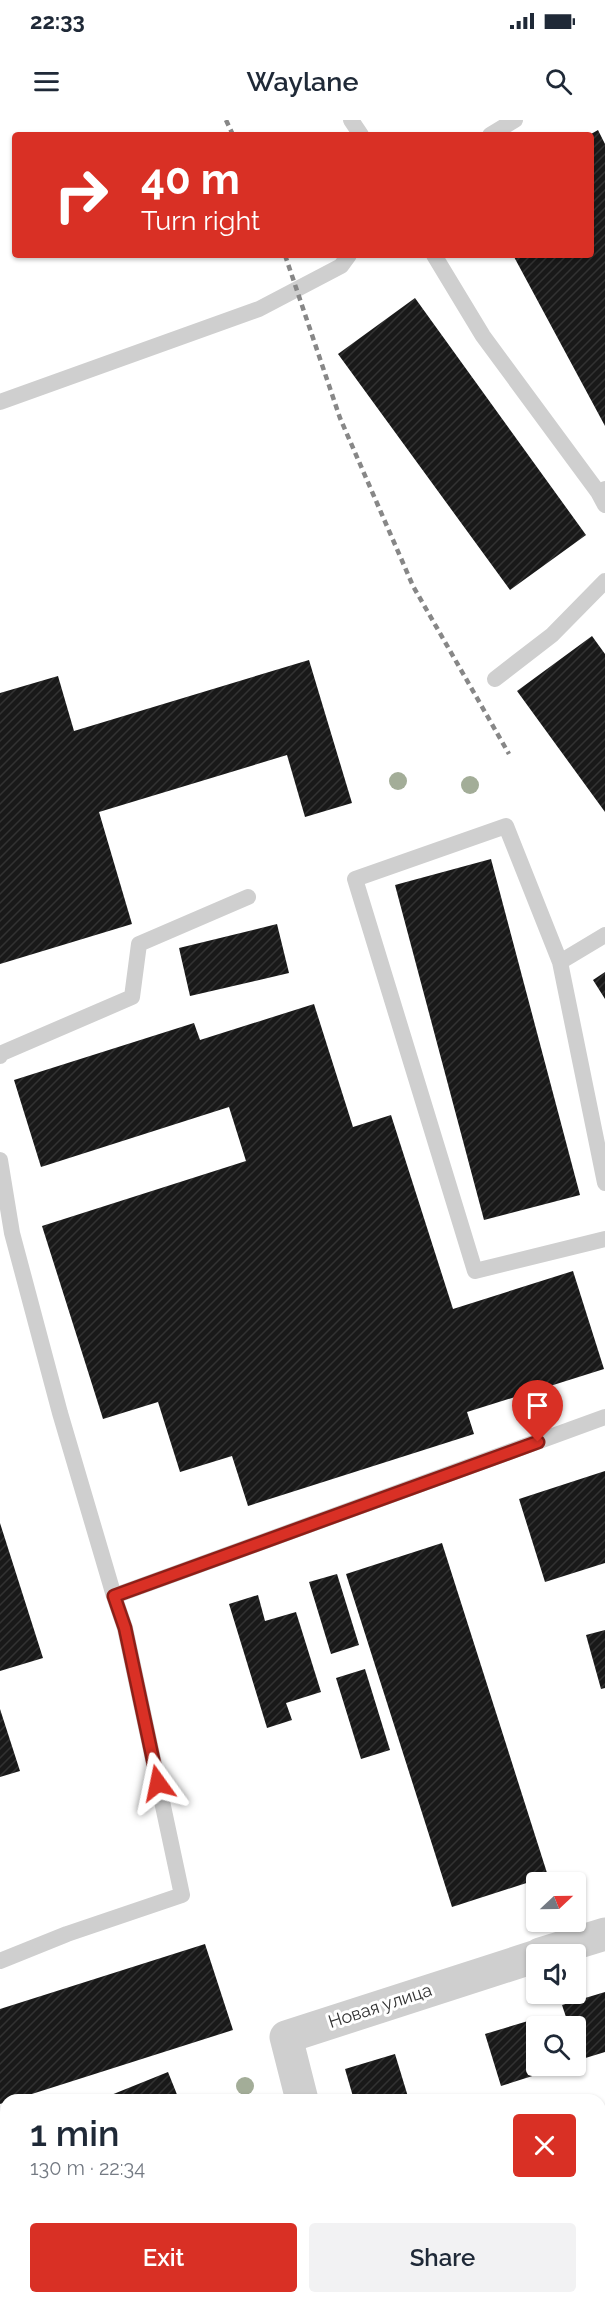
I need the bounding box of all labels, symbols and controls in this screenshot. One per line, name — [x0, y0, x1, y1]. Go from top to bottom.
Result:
text: 22:33 — [30, 8, 85, 34]
icon: menu — [30, 65, 63, 98]
icon: search — [542, 65, 575, 98]
text: Waylane — [247, 66, 358, 97]
text: 40 m — [141, 155, 240, 204]
icon: right — [42, 156, 120, 234]
text: Turn right — [141, 205, 260, 236]
pin — [512, 1380, 563, 1442]
icon: arrive — [521, 1389, 554, 1422]
position arrow — [126, 1751, 190, 1815]
north arrow — [526, 1872, 586, 1932]
map controls — [526, 1872, 586, 2076]
button: sound — [526, 1944, 586, 2004]
street label: Новая улица — [325, 1979, 434, 2032]
button: search — [526, 2016, 586, 2076]
text: 1 min — [30, 2112, 119, 2154]
button: close — [513, 2114, 576, 2177]
text: 130 m · 22:34 — [30, 2156, 145, 2180]
button: Exit — [30, 2223, 297, 2292]
button: Share — [309, 2223, 576, 2292]

